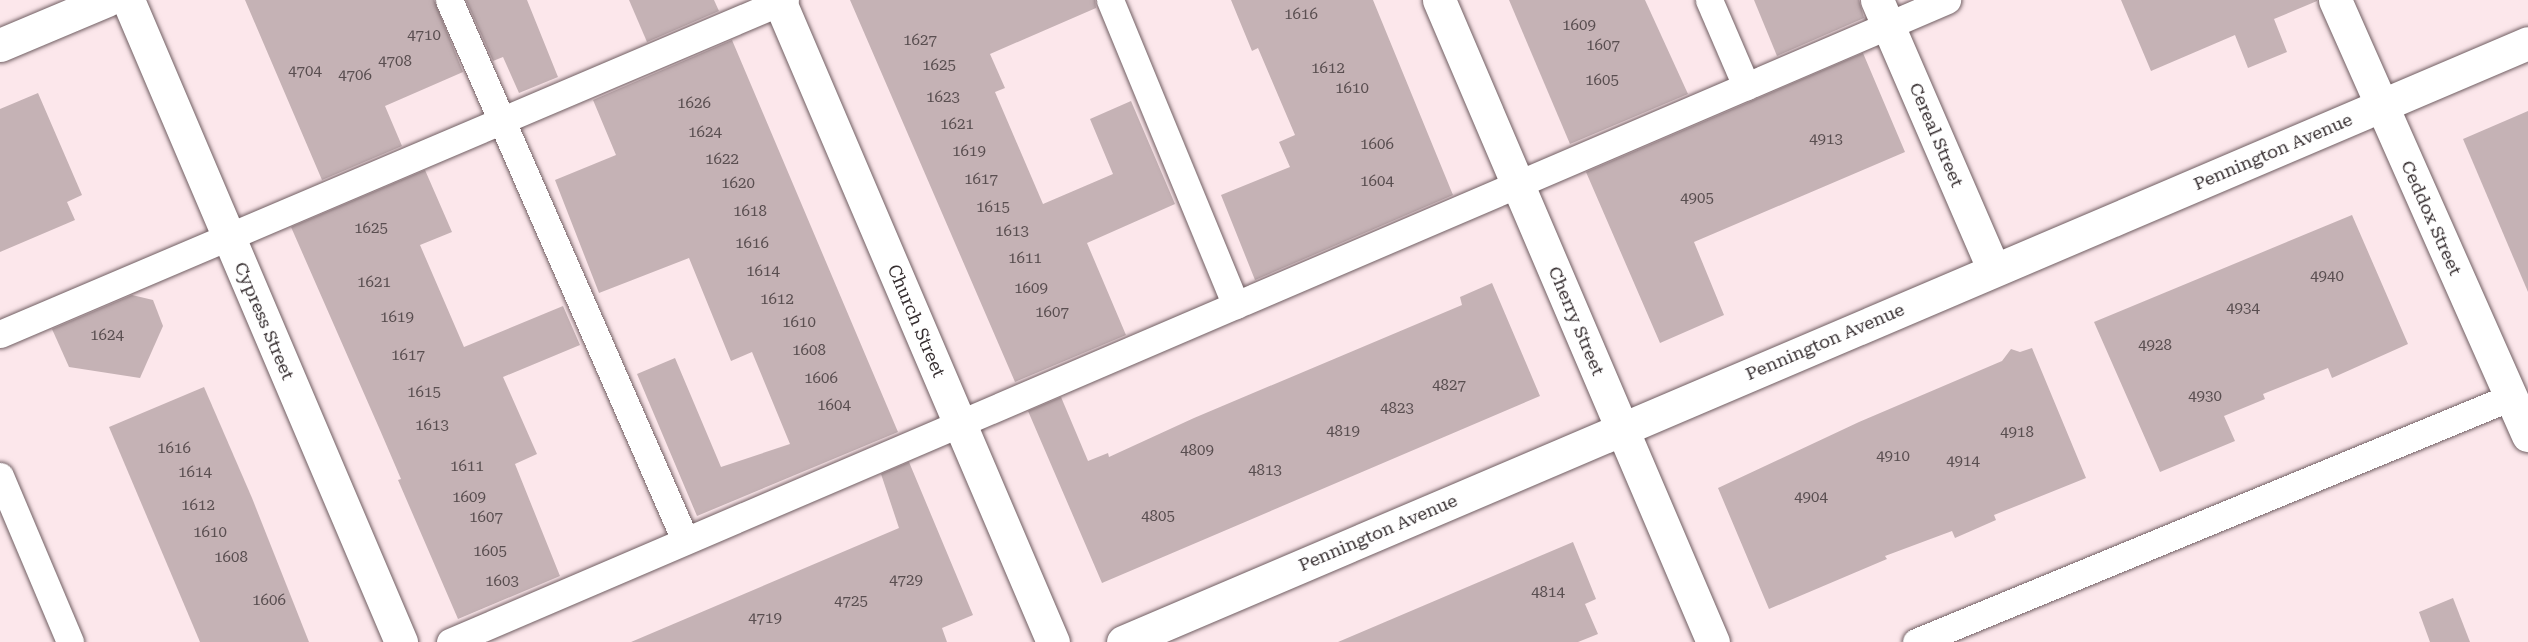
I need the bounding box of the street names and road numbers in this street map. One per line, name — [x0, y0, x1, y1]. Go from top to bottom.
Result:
street label: Cereal Street — [1904, 80, 1968, 190]
street label: Pennington Avenue — [2190, 109, 2356, 195]
street label: Ceddox Street — [2396, 157, 2466, 279]
street label: Cypress Street — [229, 259, 299, 383]
street label: Church Street — [882, 261, 950, 381]
street label: Cherry Street — [1543, 263, 1609, 379]
street label: Pennington Avenue — [1742, 299, 1908, 385]
street label: Pennington Avenue — [1295, 490, 1461, 576]

